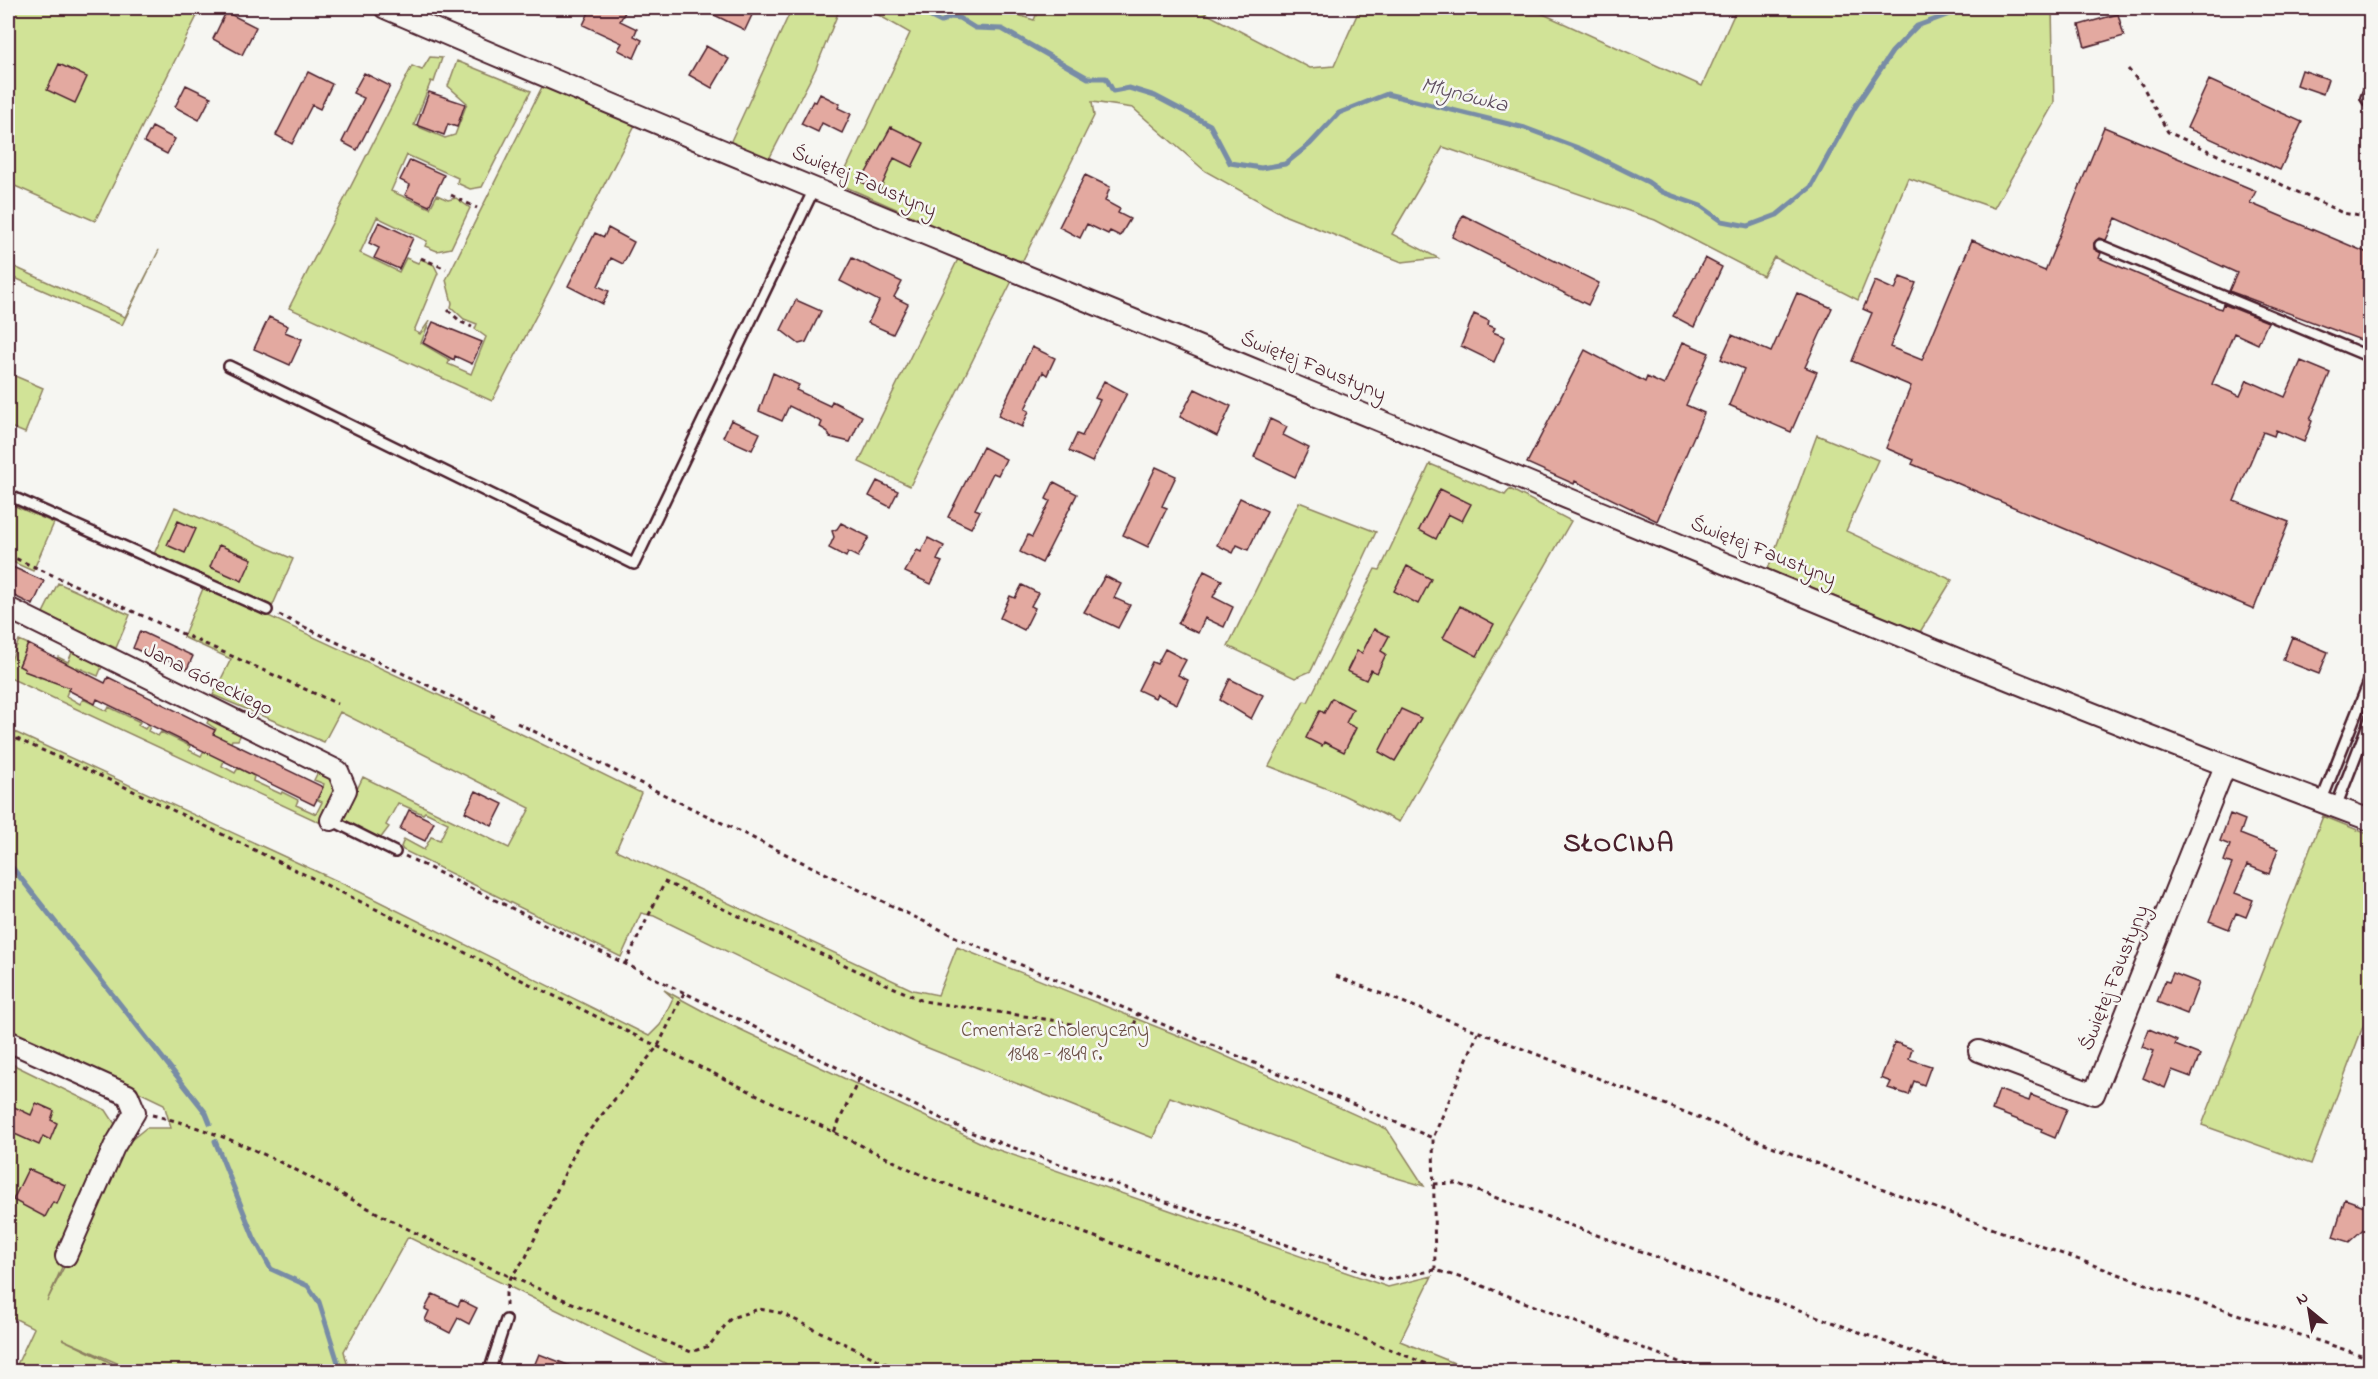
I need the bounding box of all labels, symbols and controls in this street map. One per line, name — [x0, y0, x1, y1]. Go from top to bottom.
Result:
water label: Młynówka — [1417, 70, 1512, 122]
street label: Świętej Faustyny — [786, 138, 941, 228]
street label: Świętej Faustyny — [1235, 324, 1390, 412]
street label: Świętej Faustyny — [1685, 509, 1840, 597]
street label: Jana Góreckiego — [137, 636, 278, 726]
district label: SŁOCINA — [1563, 825, 1675, 864]
street label: Świętej Faustyny — [2072, 901, 2160, 1056]
park label: Cmentarz choleryczny 1848 - 1849 r. — [961, 1016, 1149, 1070]
north arrow — [2279, 1280, 2339, 1340]
text: N — [2292, 1286, 2313, 1312]

